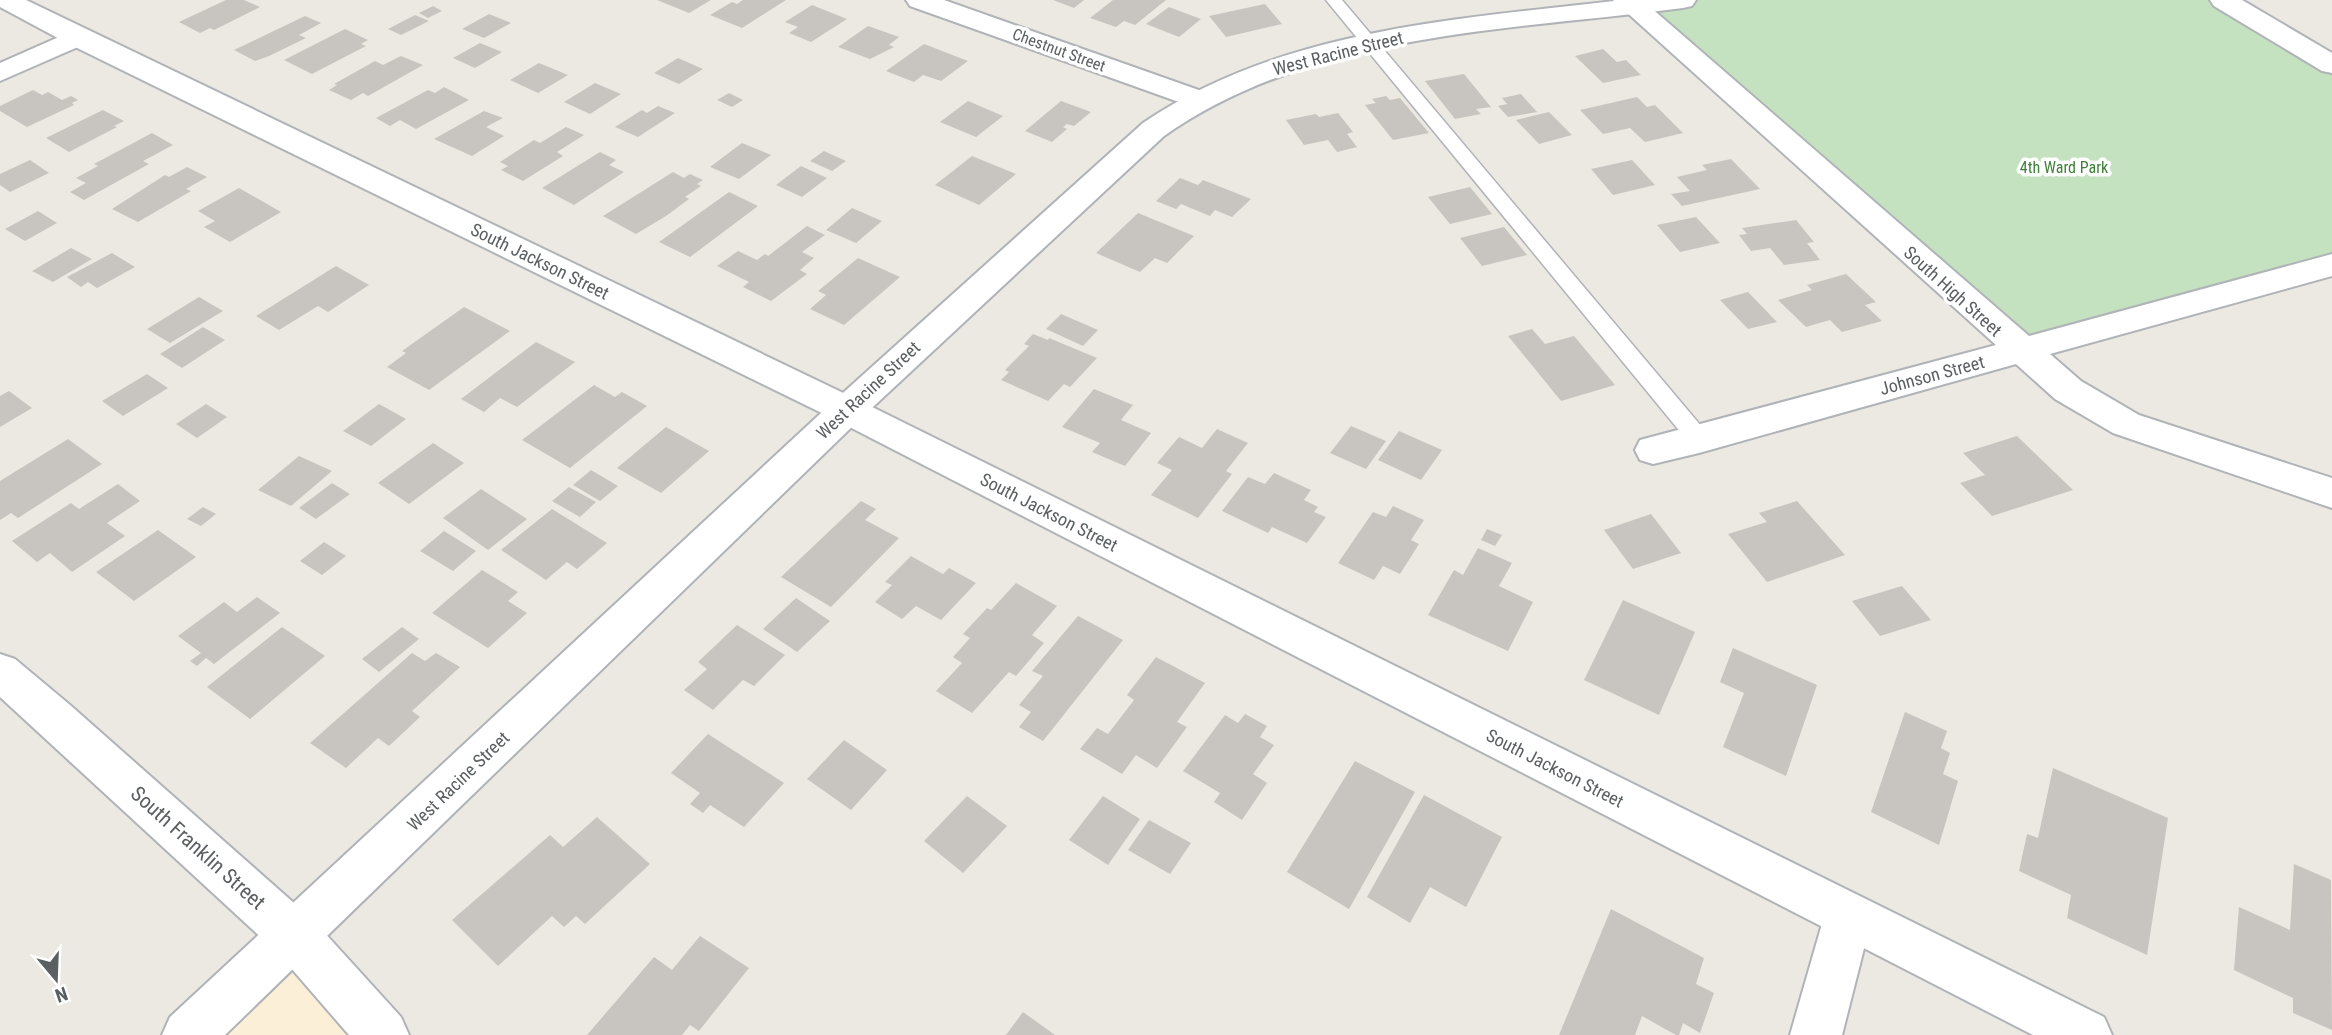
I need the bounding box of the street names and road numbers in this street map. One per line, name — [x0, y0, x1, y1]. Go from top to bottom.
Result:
street label: Chestnut Street — [1010, 24, 1108, 76]
street label: West Racine Street — [1271, 27, 1405, 79]
street label: South Jackson Street — [467, 218, 613, 304]
street label: South High Street — [1900, 242, 2006, 340]
street label: West Racine Street — [812, 337, 924, 443]
street label: Johnson Street — [1877, 351, 1987, 399]
street label: South Jackson Street — [977, 468, 1121, 556]
street label: South Jackson Street — [1483, 724, 1627, 812]
street label: West Racine Street — [403, 727, 513, 835]
street label: South Franklin Street — [126, 781, 270, 915]

